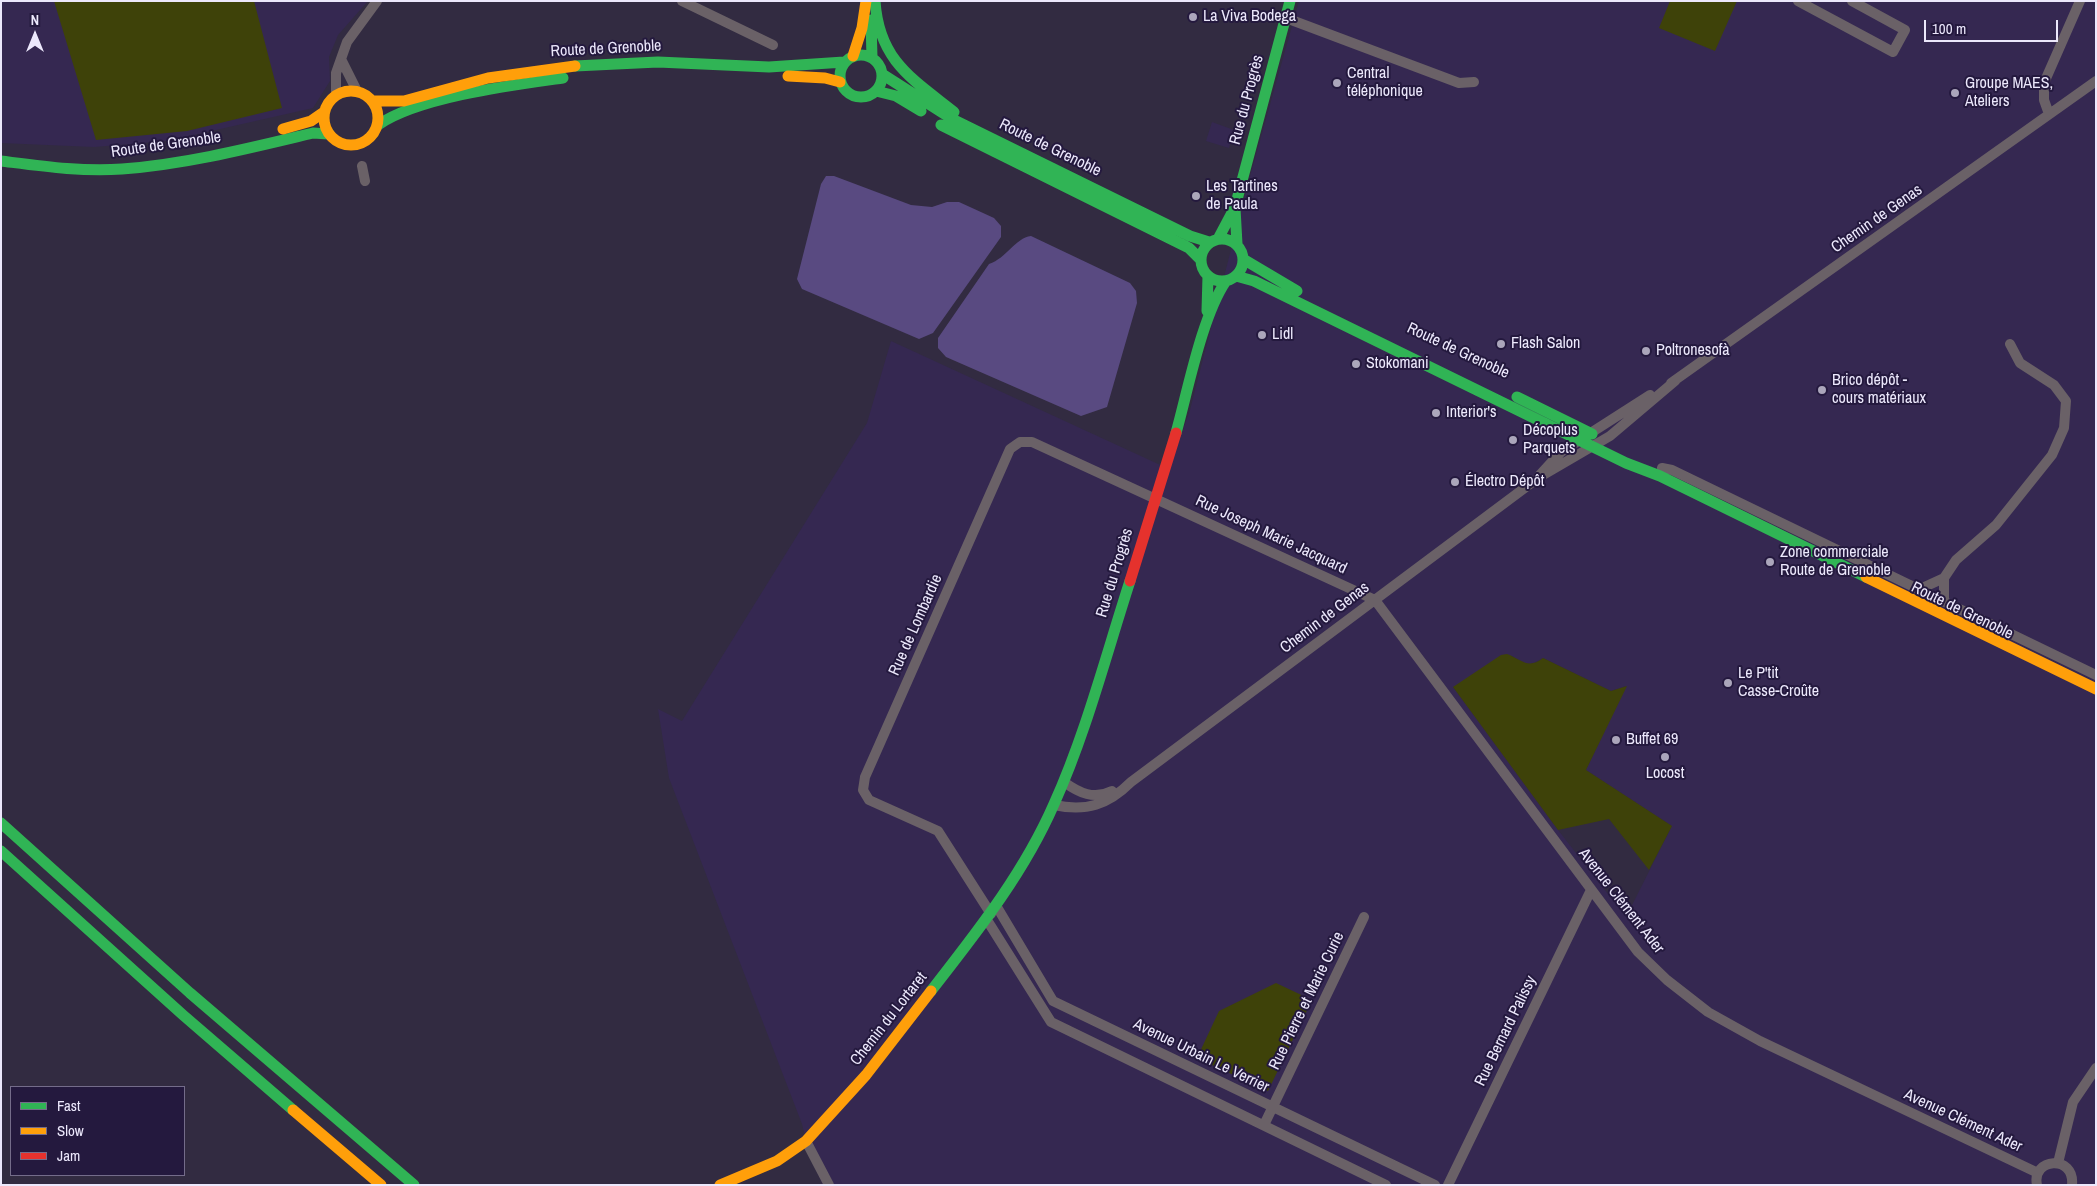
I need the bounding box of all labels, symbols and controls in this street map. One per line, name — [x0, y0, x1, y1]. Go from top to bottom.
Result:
place label: La Viva Bodega — [1203, 7, 1296, 27]
north arrow — [10, 10, 60, 60]
scale bar — [1927, 10, 2061, 42]
text: N — [31, 11, 39, 29]
marker: La Viva Bodega — [1187, 11, 1199, 23]
text: 100 m — [1932, 18, 1966, 39]
street label: Route de Grenoble — [550, 37, 662, 61]
street label: Rue du Progrès — [1226, 53, 1268, 147]
place label: Central téléphonique — [1347, 64, 1423, 102]
place label: Groupe MAES, Ateliers — [1965, 74, 2053, 112]
marker: Central téléphonique — [1331, 77, 1343, 89]
marker: Groupe MAES, Ateliers — [1949, 87, 1961, 99]
street label: Route de Grenoble — [996, 115, 1104, 181]
street label: Route de Grenoble — [110, 128, 222, 162]
place label: Les Tartines de Paula — [1206, 177, 1278, 215]
street label: Chemin de Genas — [1828, 181, 1926, 257]
marker: Les Tartines de Paula — [1190, 190, 1202, 202]
street label: Route de Grenoble — [1404, 319, 1512, 383]
place label: Lidl — [1272, 325, 1293, 345]
marker: Lidl — [1256, 329, 1268, 341]
place label: Flash Salon — [1511, 334, 1580, 354]
marker: Flash Salon — [1495, 338, 1507, 350]
place label: Poltronesofà — [1656, 341, 1730, 361]
marker: Poltronesofà — [1640, 345, 1652, 357]
place label: Stokomani — [1366, 354, 1429, 374]
marker: Stokomani — [1350, 358, 1362, 370]
place label: Brico dépôt - cours matériaux — [1832, 371, 1926, 409]
marker: Brico dépôt - cours matériaux — [1816, 384, 1828, 396]
place label: Interior's — [1446, 403, 1497, 423]
marker: Interior's — [1430, 407, 1442, 419]
place label: Décoplus Parquets — [1523, 421, 1578, 459]
marker: Décoplus Parquets — [1507, 434, 1519, 446]
place label: Électro Dépôt — [1465, 472, 1544, 492]
marker: Électro Dépôt — [1449, 476, 1461, 488]
street label: Rue Joseph Marie Jacquard — [1192, 491, 1350, 579]
street label: Rue du Progrès — [1092, 526, 1138, 620]
place label: Zone commerciale Route de Grenoble — [1780, 543, 1891, 581]
marker: Zone commerciale Route de Grenoble — [1764, 556, 1776, 568]
street label: Rue de Lombardie — [885, 571, 947, 679]
street label: Chemin de Genas — [1277, 578, 1373, 658]
street label: Route de Grenoble — [1908, 578, 2016, 644]
place label: Le P'tit Casse-Croûte — [1738, 664, 1819, 702]
marker: Le P'tit Casse-Croûte — [1722, 677, 1734, 689]
place label: Buffet 69 — [1626, 730, 1678, 750]
marker: Buffet 69 — [1610, 734, 1622, 746]
marker: Locost — [1659, 751, 1671, 763]
place label: Locost — [1646, 764, 1684, 784]
street label: Avenue Clément Ader — [1574, 845, 1668, 957]
street label: Rue Pierre et Marie Curie — [1265, 929, 1349, 1073]
street label: Chemin du Lortaret — [847, 969, 931, 1069]
street label: Rue Bernard Palissy — [1471, 973, 1541, 1089]
street label: Avenue Urbain Le Verrier — [1130, 1015, 1272, 1097]
street label: Avenue Clément Ader — [1901, 1085, 2025, 1157]
legend — [10, 1086, 185, 1176]
text: Fast — [57, 1095, 80, 1116]
text: Slow — [57, 1120, 84, 1141]
text: Jam — [57, 1145, 80, 1166]

